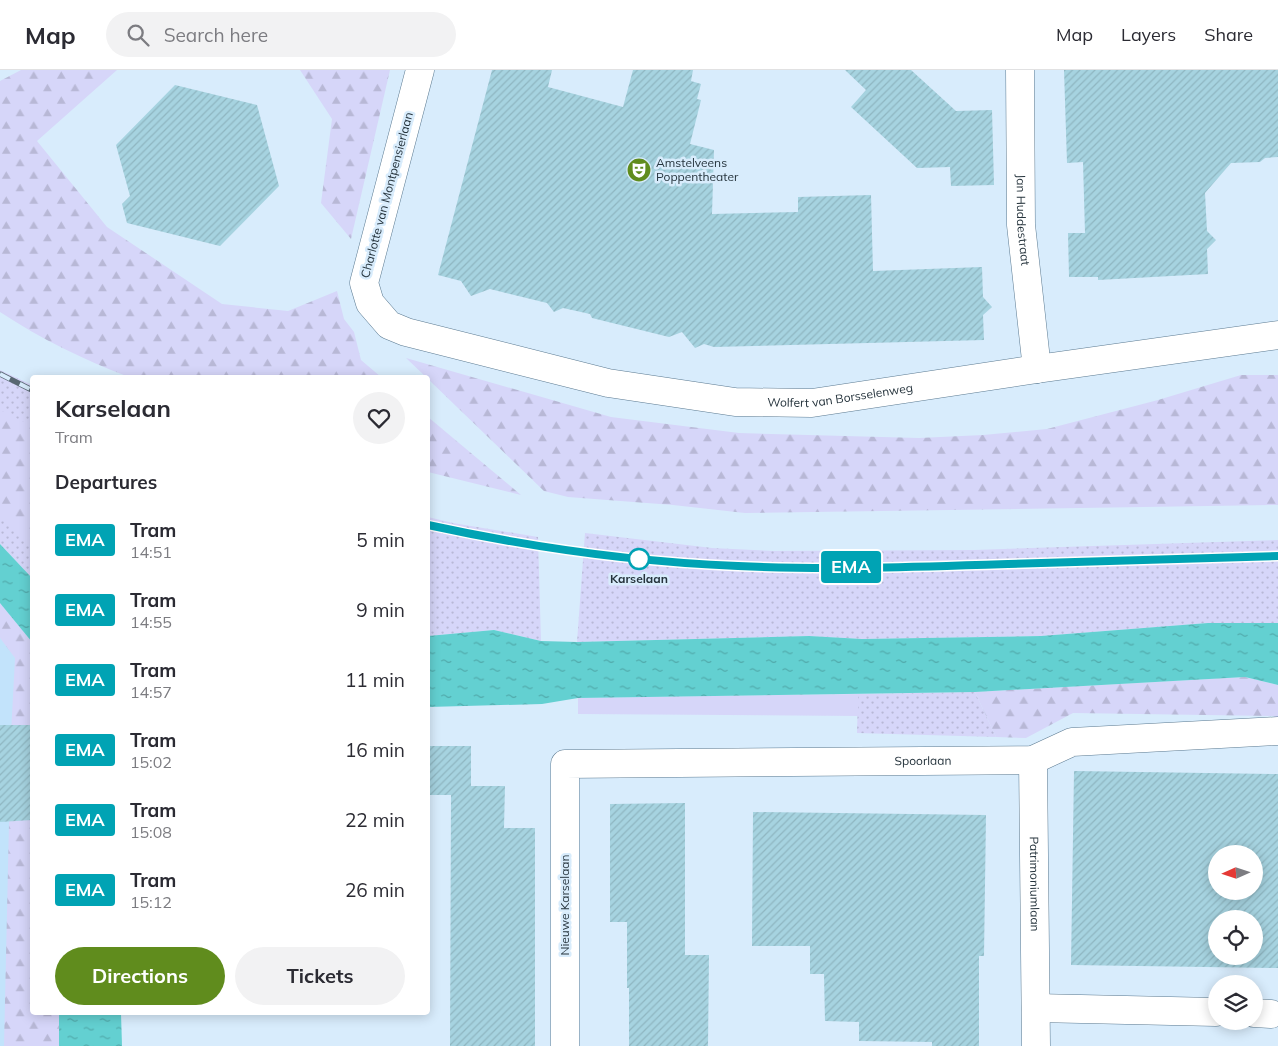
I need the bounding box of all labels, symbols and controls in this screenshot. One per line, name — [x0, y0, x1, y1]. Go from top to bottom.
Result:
search box — [106, 12, 456, 57]
text: Map — [25, 20, 76, 50]
icon: search — [124, 21, 152, 49]
text: Search here — [164, 23, 268, 47]
text: Map — [1056, 23, 1093, 46]
text: Layers — [1121, 23, 1176, 46]
text: Share — [1204, 23, 1253, 46]
street label: Charlotte van Montpensierlaan — [357, 110, 416, 279]
place label: Amstelveens Poppentheater — [656, 155, 739, 184]
theatre icon: Amstelveens Poppentheater — [626, 157, 652, 183]
street label: Jan Huddestraat — [1014, 174, 1033, 266]
street label: Wolfert van Borsselenweg — [767, 380, 914, 410]
button: heart — [353, 392, 405, 444]
text: Karselaan — [55, 393, 171, 423]
text: Tram — [55, 427, 93, 447]
text: Departures — [55, 470, 157, 494]
text: Tram — [130, 518, 176, 542]
text: EMA — [65, 528, 105, 551]
text: 5 min — [356, 528, 405, 552]
text: 14:51 — [130, 542, 172, 562]
marker: Karselaan — [628, 548, 650, 570]
line badge: EMA — [822, 551, 880, 583]
text: EMA — [831, 555, 871, 578]
place label: Karselaan — [610, 571, 668, 586]
text: Tram — [130, 588, 176, 612]
text: EMA — [65, 598, 105, 621]
text: 9 min — [356, 598, 405, 622]
text: 14:55 — [130, 612, 172, 632]
text: Tram — [130, 658, 176, 682]
text: EMA — [65, 668, 105, 691]
text: 11 min — [345, 668, 405, 692]
text: 14:57 — [130, 682, 172, 702]
text: Tram — [130, 728, 176, 752]
text: EMA — [65, 738, 105, 761]
text: 16 min — [345, 738, 405, 762]
text: 15:02 — [130, 752, 172, 772]
street label: Spoorlaan — [894, 753, 952, 768]
text: Tram — [130, 798, 176, 822]
text: EMA — [65, 808, 105, 831]
text: 22 min — [345, 808, 405, 832]
text: 15:08 — [130, 822, 172, 842]
street label: Patrimoniumlaan — [1027, 836, 1043, 932]
north arrow — [1208, 845, 1262, 900]
map controls — [1208, 845, 1263, 1030]
street label: Nieuwe Karselaan — [557, 854, 572, 956]
text: Tram — [130, 868, 176, 892]
text: EMA — [65, 878, 105, 901]
text: 26 min — [345, 878, 405, 902]
text: 15:12 — [130, 892, 172, 912]
button: locate — [1208, 910, 1263, 965]
button: Directions — [55, 947, 225, 1005]
button: Tickets — [235, 947, 405, 1005]
button: layers — [1208, 975, 1263, 1030]

